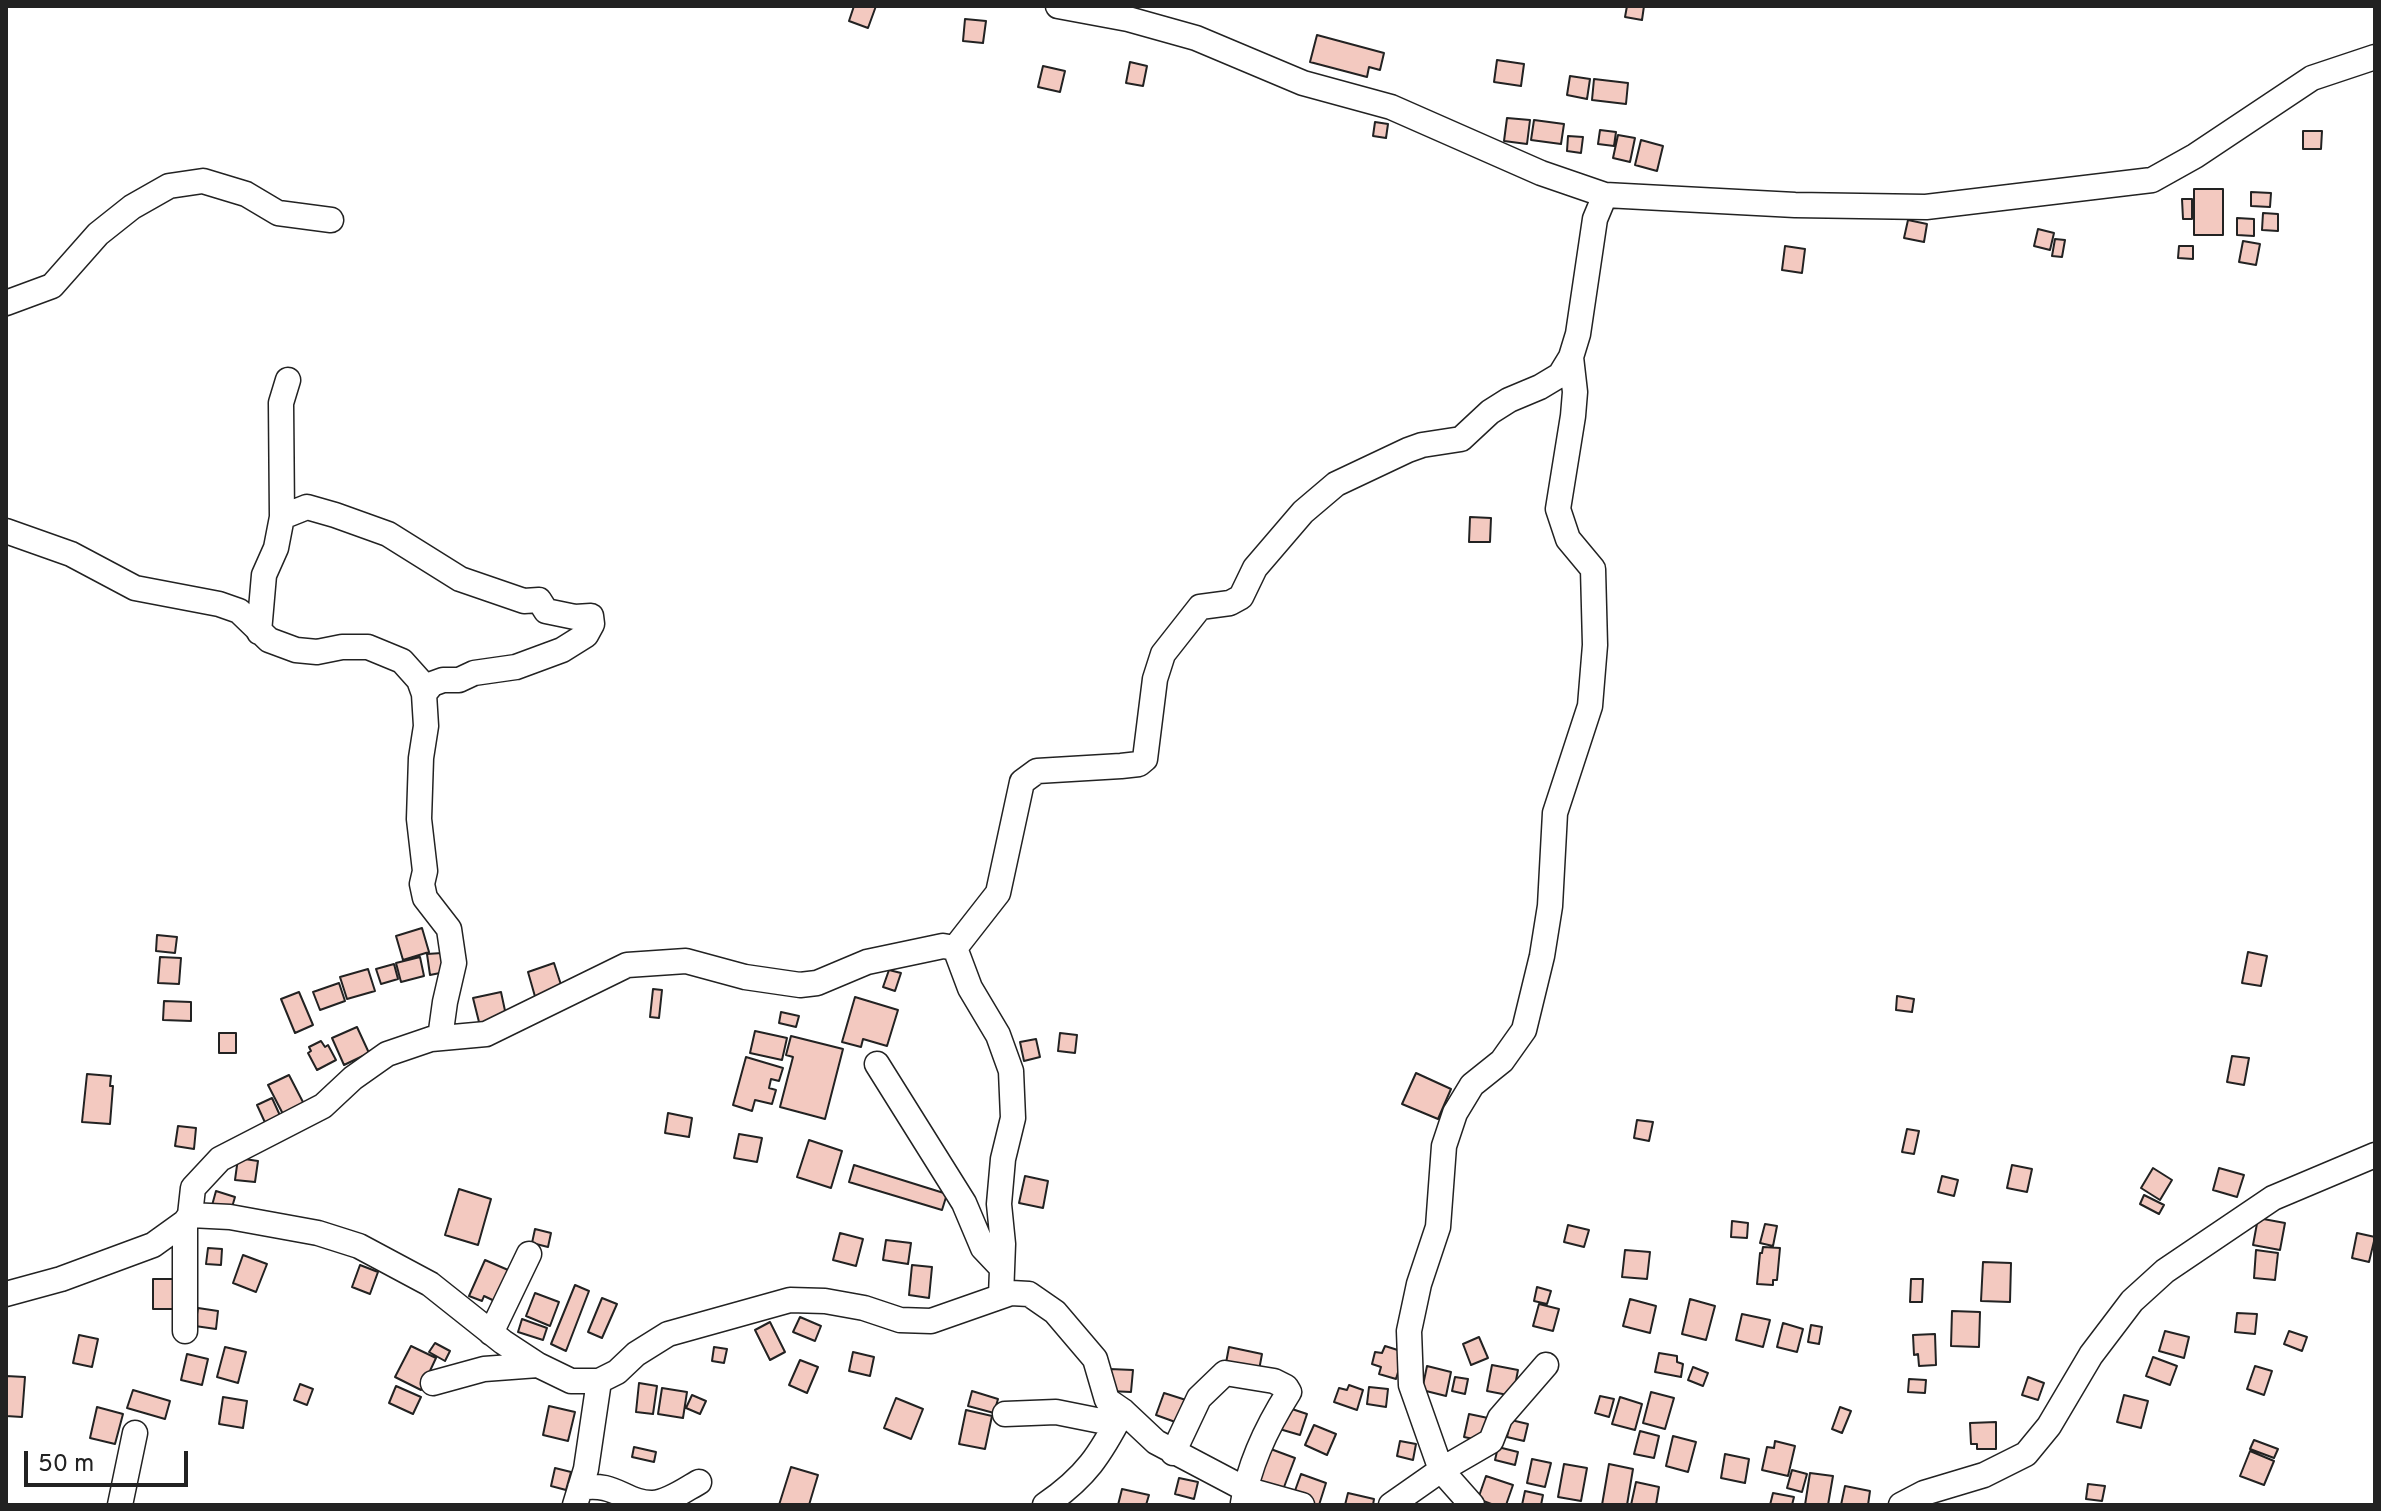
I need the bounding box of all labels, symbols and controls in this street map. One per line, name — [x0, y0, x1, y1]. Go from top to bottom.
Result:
scale bar — [28, 1435, 192, 1485]
text: 50 m — [38, 1450, 94, 1480]

